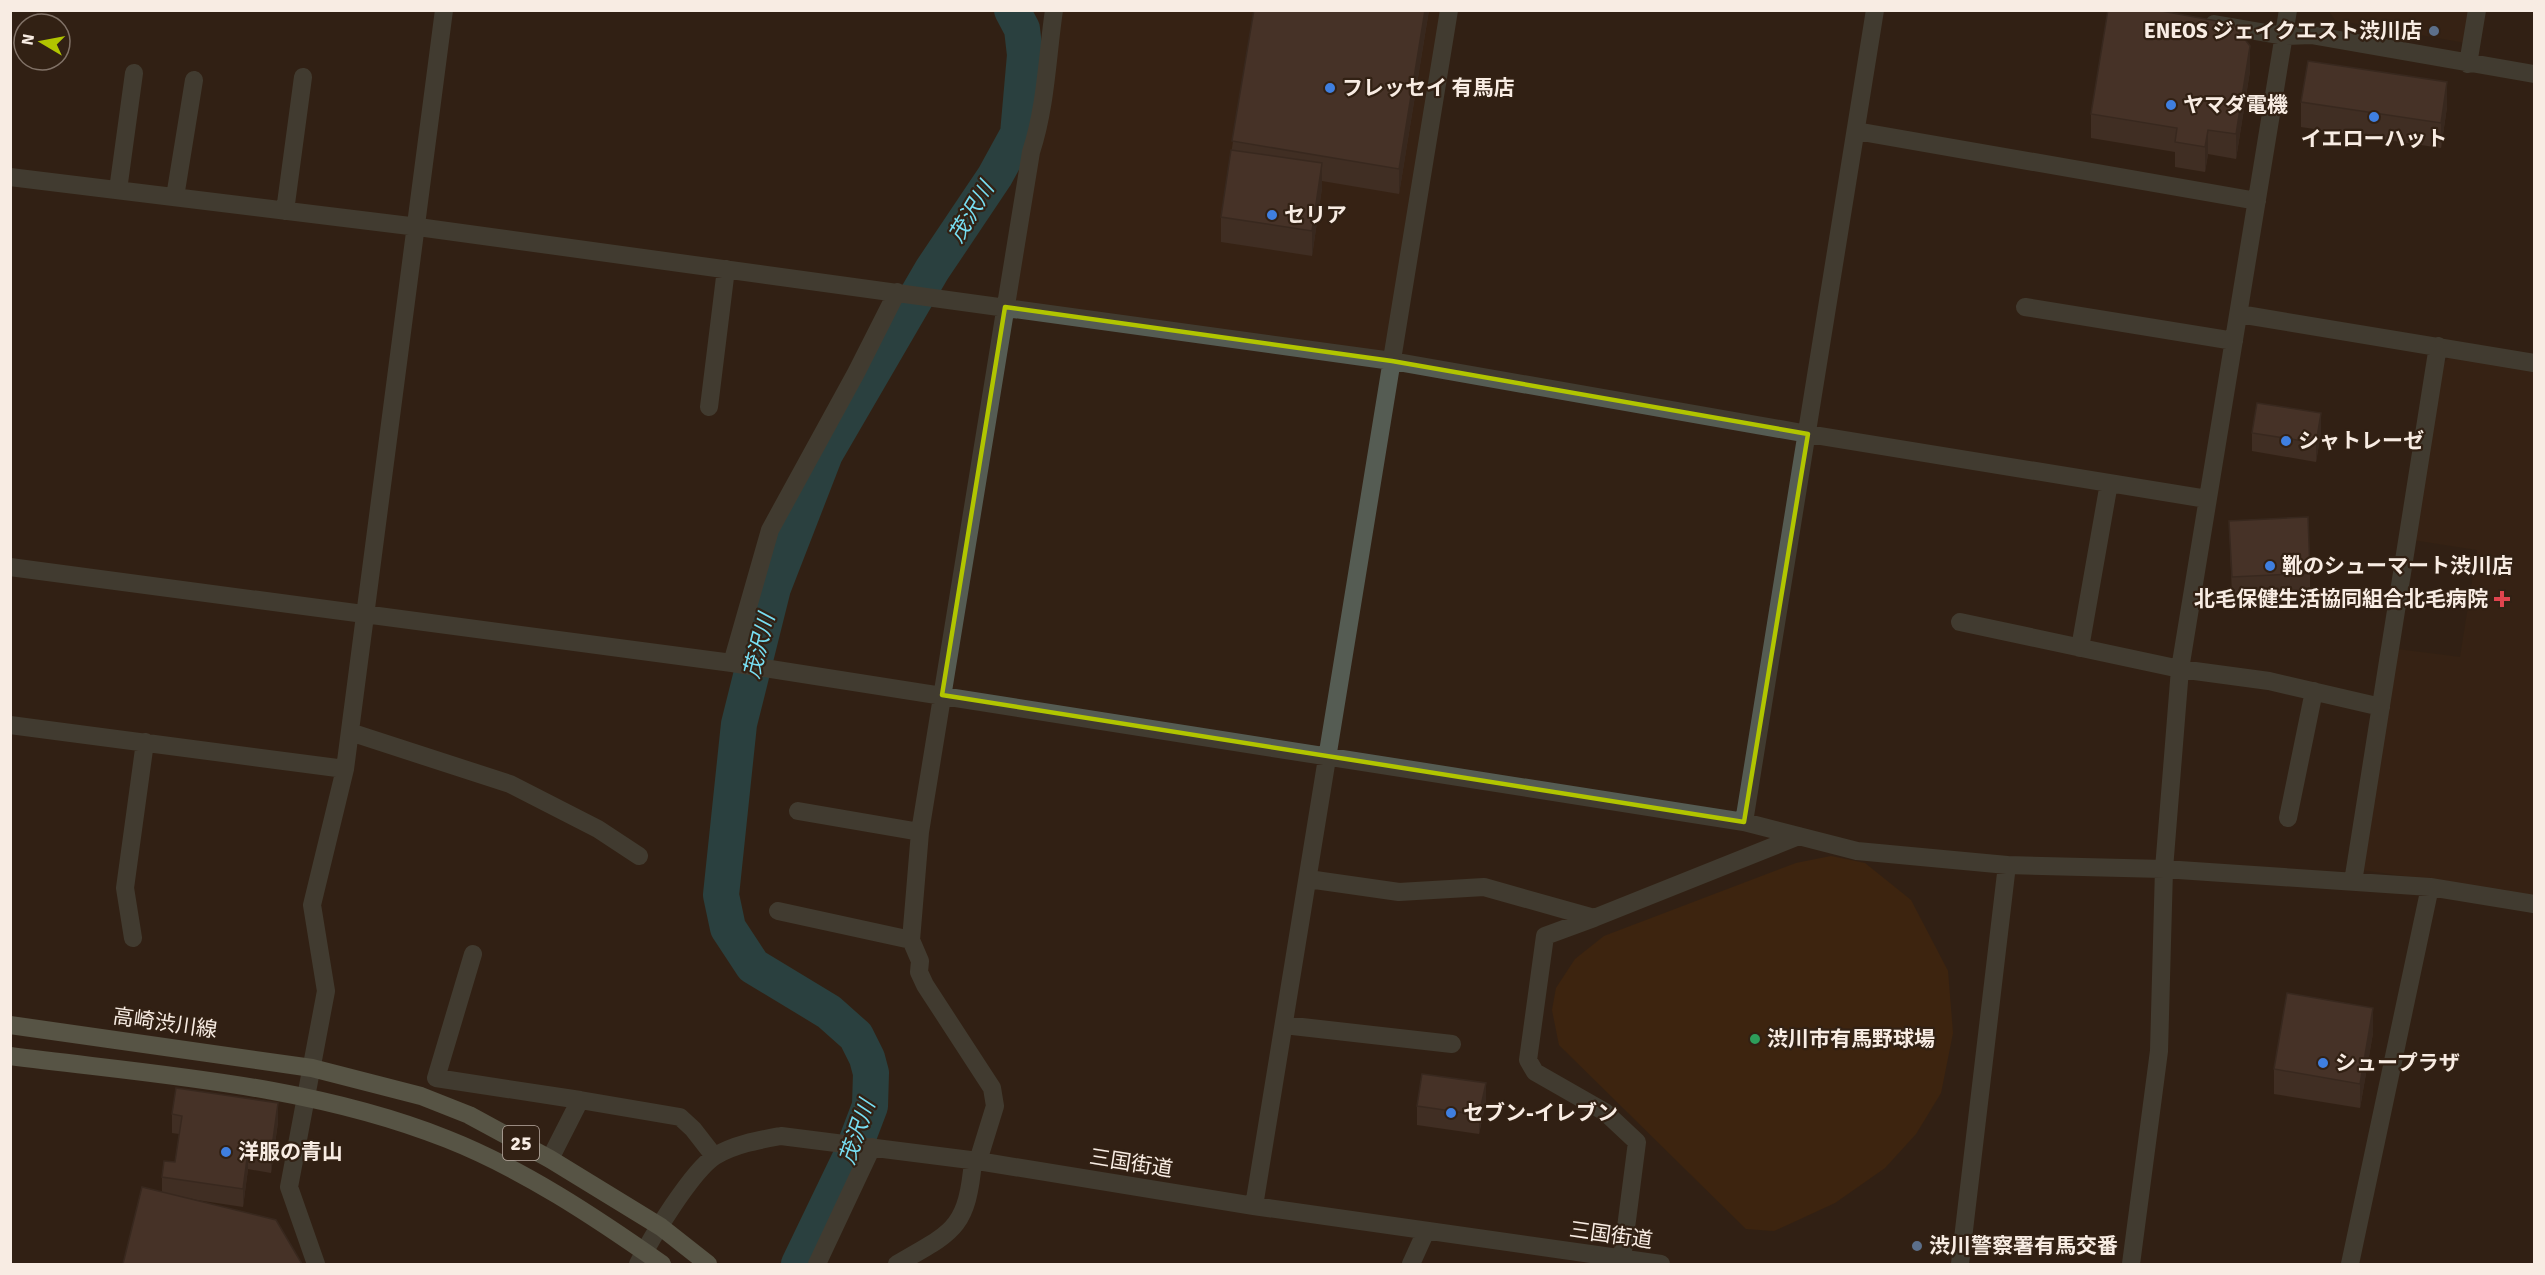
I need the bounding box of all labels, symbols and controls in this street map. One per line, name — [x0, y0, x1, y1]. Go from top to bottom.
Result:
north arrow — [12, 12, 72, 72]
place label: ENEOS ジェイクエスト渋川店 — [2144, 18, 2422, 44]
marker: ENEOS ジェイクエスト渋川店 — [2427, 24, 2441, 38]
text: N — [17, 32, 39, 47]
place label: フレッセイ 有馬店 — [1342, 75, 1515, 101]
marker: フレッセイ 有馬店 — [1323, 81, 1337, 95]
place label: ヤマダ電機 — [2183, 92, 2288, 118]
marker: ヤマダ電機 — [2164, 98, 2178, 112]
marker: イエローハット — [2367, 110, 2381, 124]
place label: イエローハット — [2301, 126, 2447, 152]
water label: 茂沢川 — [942, 175, 1001, 247]
place label: セリア — [1284, 202, 1347, 228]
marker: セリア — [1265, 208, 1279, 222]
place label: シャトレーゼ — [2298, 428, 2424, 454]
marker: シャトレーゼ — [2279, 434, 2293, 448]
place label: 靴のシューマート渋川店 — [2282, 553, 2513, 579]
marker: 靴のシューマート渋川店 — [2263, 559, 2277, 573]
place label: 北毛保健生活協同組合北毛病院 — [2194, 586, 2488, 612]
marker: 北毛保健生活協同組合北毛病院 — [2493, 590, 2511, 608]
water label: 茂沢川 — [738, 609, 781, 681]
street label: 高崎渋川線 — [111, 1003, 219, 1043]
place label: 渋川市有馬野球場 — [1767, 1026, 1935, 1052]
marker: 渋川市有馬野球場 — [1748, 1032, 1762, 1046]
place label: シュープラザ — [2335, 1050, 2460, 1076]
marker: シュープラザ — [2316, 1056, 2330, 1070]
water label: 茂沢川 — [833, 1095, 881, 1168]
place label: セブン-イレブン — [1463, 1100, 1618, 1126]
marker: セブン-イレブン — [1444, 1106, 1458, 1120]
road number: 25 — [503, 1126, 539, 1160]
place label: 洋服の青山 — [238, 1139, 343, 1165]
street label: 三国街道 — [1087, 1144, 1175, 1182]
marker: 洋服の青山 — [219, 1145, 233, 1159]
street label: 三国街道 — [1568, 1216, 1654, 1254]
place label: 渋川警察署有馬交番 — [1929, 1233, 2118, 1259]
marker: 渋川警察署有馬交番 — [1910, 1239, 1924, 1253]

